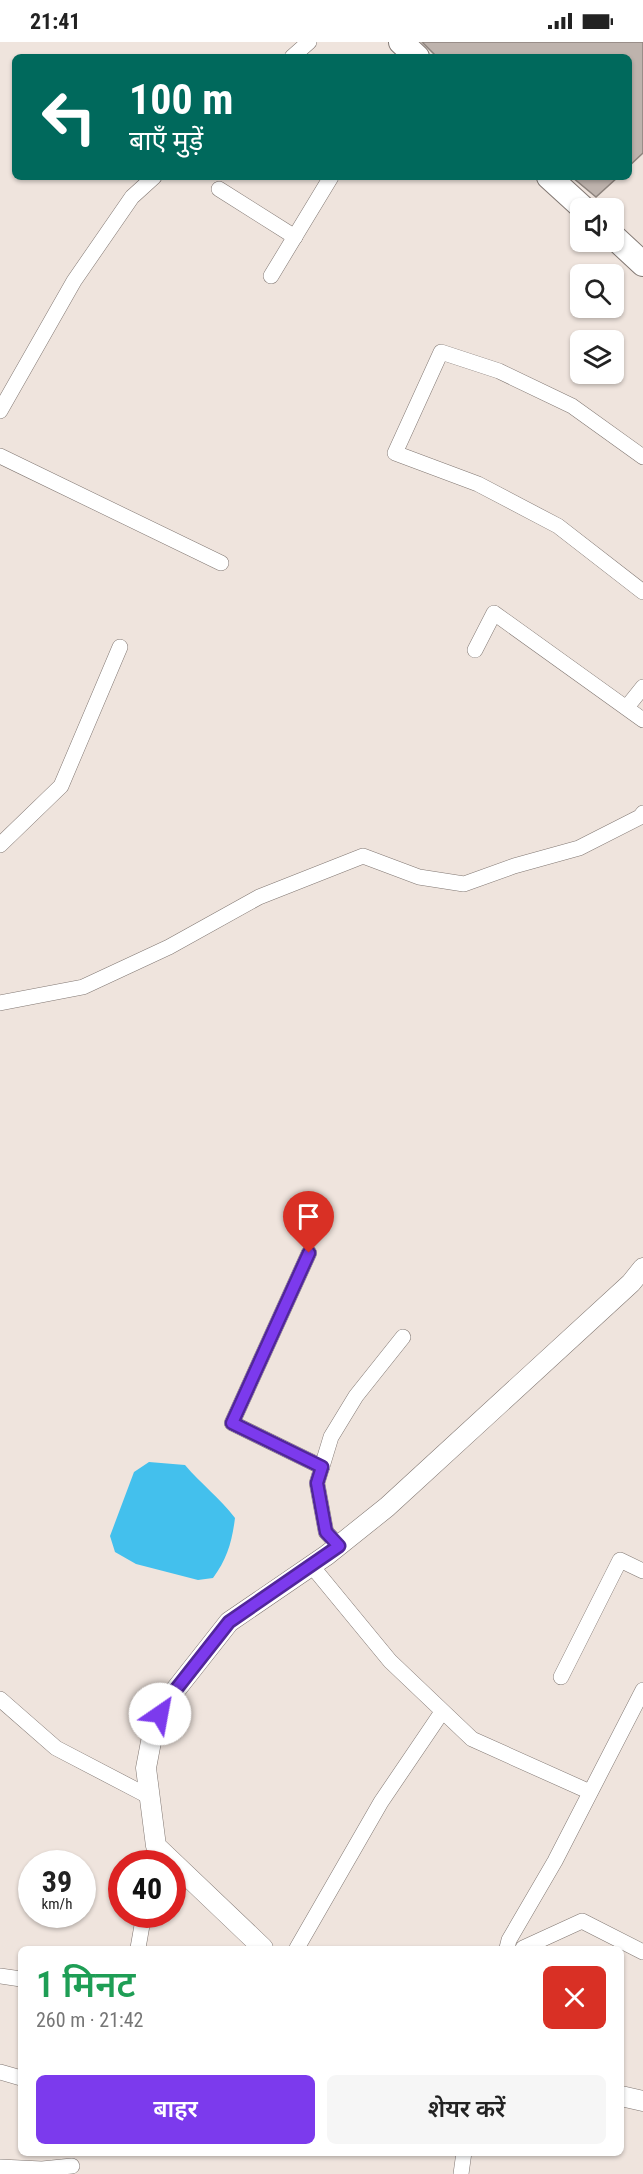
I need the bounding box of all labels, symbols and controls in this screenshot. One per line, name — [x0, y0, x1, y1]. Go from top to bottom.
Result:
text: 21:41 — [30, 9, 81, 34]
text: 100 m — [129, 75, 234, 124]
icon: left — [30, 78, 108, 156]
text: बाएँ मुड़ें — [129, 125, 203, 157]
map controls — [570, 198, 624, 384]
button: sound — [570, 198, 624, 252]
button: search — [570, 264, 624, 318]
button: layers — [570, 330, 624, 384]
pin — [283, 1191, 334, 1253]
icon: arrive — [292, 1200, 325, 1233]
position arrow — [128, 1682, 192, 1746]
speed limit sign: 40 — [108, 1850, 186, 1928]
text: 39 — [42, 1864, 72, 1899]
text: km/h — [42, 1895, 72, 1913]
text: 1 मिनट — [36, 1964, 135, 2006]
button: close — [543, 1966, 606, 2029]
text: 260 m · 21:42 — [36, 2008, 143, 2032]
button: बाहर — [36, 2075, 315, 2144]
button: शेयर करें — [327, 2075, 606, 2144]

